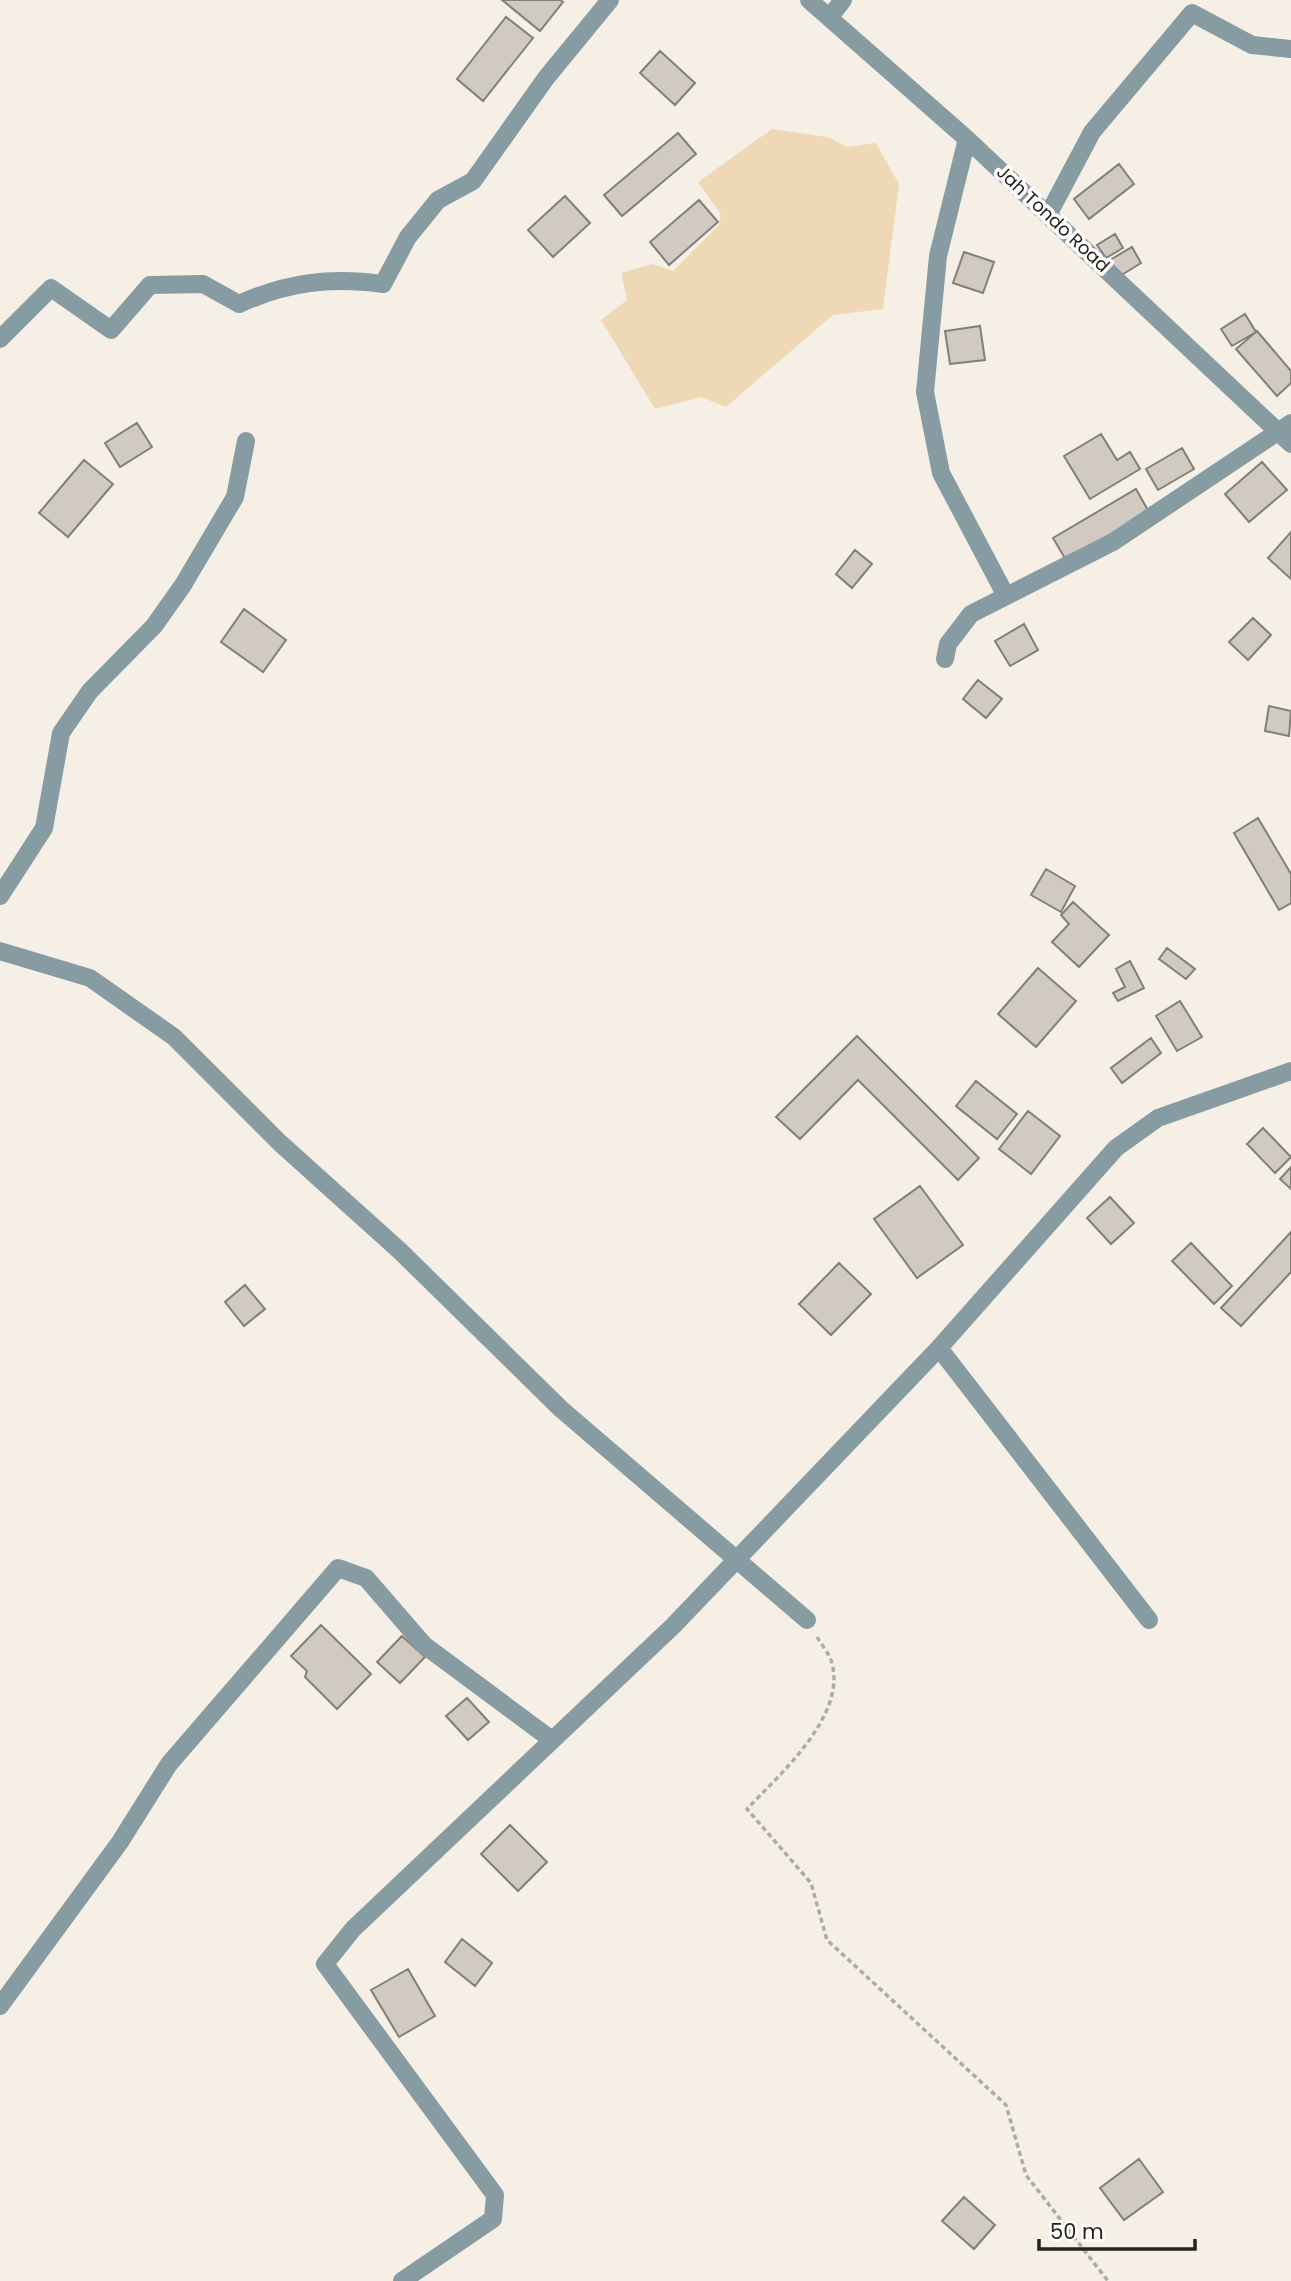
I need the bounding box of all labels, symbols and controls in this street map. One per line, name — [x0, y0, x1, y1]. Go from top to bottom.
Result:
street label: Jah Tondo Road — [991, 160, 1115, 278]
scale bar — [1039, 2208, 1195, 2252]
text: 50 m — [1050, 2217, 1104, 2246]

